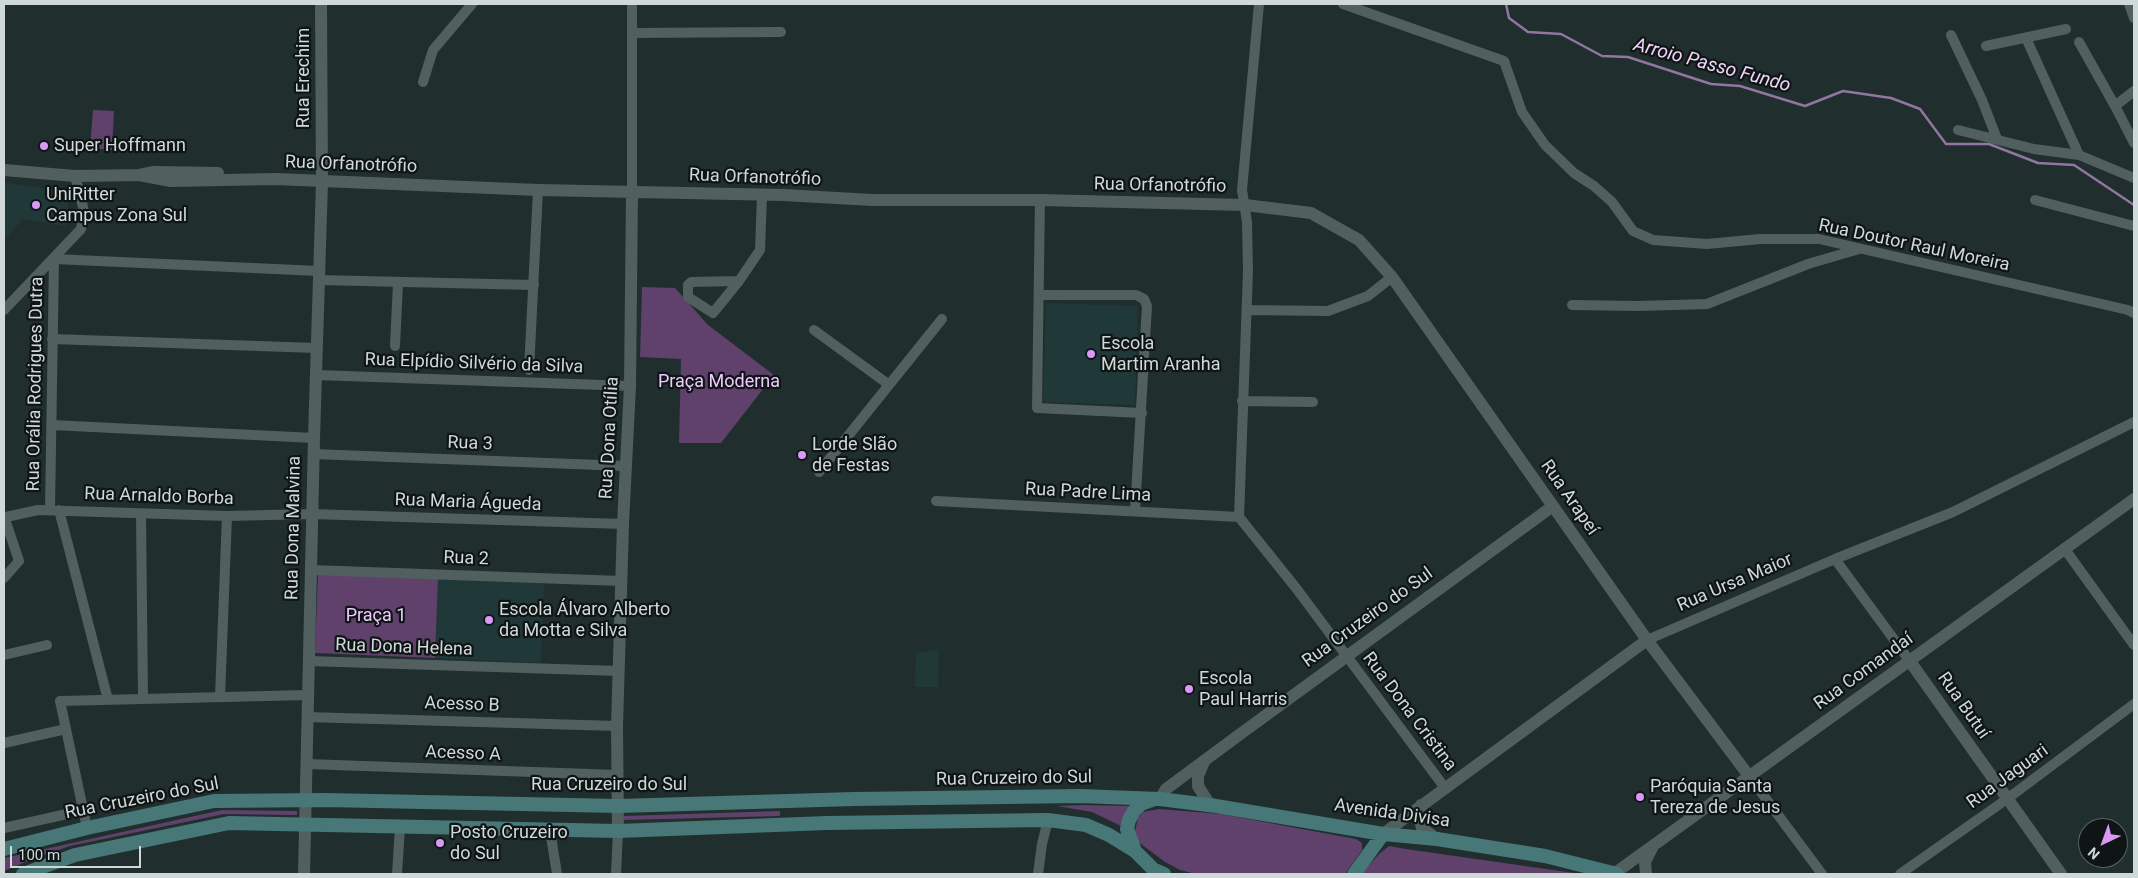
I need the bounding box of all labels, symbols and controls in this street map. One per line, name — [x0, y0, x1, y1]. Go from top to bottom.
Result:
street label: Rua Erechim — [293, 28, 315, 128]
water label: Arroio Passo Fundo — [1631, 34, 1793, 98]
place label: Super Hoffmann — [54, 135, 186, 157]
marker: Super Hoffmann — [38, 140, 50, 152]
street label: Rua Orfanotrófio — [284, 152, 418, 178]
street label: Rua Orfanotrófio — [688, 165, 822, 191]
street label: Rua Orfanotrófio — [1094, 174, 1226, 198]
place label: UniRitter Campus Zona Sul — [46, 184, 187, 226]
marker: UniRitter Campus Zona Sul — [30, 199, 42, 211]
street label: Rua Doutor Raul Moreira — [1816, 215, 2012, 277]
street label: Rua Orália Rodrigues Dutra — [23, 276, 49, 492]
place label: Escola Martim Aranha — [1101, 333, 1220, 376]
marker: Escola Martim Aranha — [1085, 348, 1097, 360]
street label: Rua Elpídio Silvério da Silva — [364, 349, 584, 379]
park label: Praça Moderna — [658, 371, 780, 393]
street label: Rua Dona Otília — [596, 376, 624, 500]
street label: Rua 3 — [447, 432, 493, 456]
place label: Lorde Slão de Festas — [812, 434, 897, 476]
marker: Lorde Slão de Festas — [796, 449, 808, 461]
street label: Rua Dona Malvina — [282, 456, 306, 600]
street label: Rua Arapeí — [1535, 456, 1603, 540]
street label: Rua Padre Lima — [1024, 479, 1152, 507]
street label: Rua Arnaldo Borba — [84, 484, 234, 510]
street label: Rua Maria Águeda — [394, 490, 542, 516]
street label: Rua 2 — [443, 547, 489, 571]
street label: Rua Ursa Maior — [1674, 549, 1796, 617]
street label: Rua Cruzeiro do Sul — [1298, 563, 1438, 673]
place label: Escola Álvaro Alberto da Motta e Silva — [499, 599, 670, 642]
park label: Praça 1 — [346, 605, 406, 627]
marker: Escola Álvaro Alberto da Motta e Silva — [483, 614, 495, 626]
street label: Rua Comandaí — [1810, 629, 1918, 715]
street label: Rua Dona Helena — [335, 635, 473, 661]
street label: Rua Dona Cristina — [1357, 648, 1461, 776]
place label: Escola Paul Harris — [1199, 668, 1287, 711]
street label: Rua Butuí — [1932, 668, 1994, 744]
marker: Escola Paul Harris — [1183, 683, 1195, 695]
street label: Acesso B — [424, 693, 500, 717]
street label: Rua Jaguari — [1963, 740, 2053, 814]
street label: Acesso A — [425, 742, 501, 766]
street label: Rua Cruzeiro do Sul — [936, 767, 1092, 791]
street label: Rua Cruzeiro do Sul — [63, 773, 221, 825]
street label: Rua Cruzeiro do Sul — [531, 774, 687, 796]
place label: Paróquia Santa Tereza de Jesus — [1650, 776, 1780, 819]
marker: Paróquia Santa Tereza de Jesus — [1634, 791, 1646, 803]
street label: Avenida Divisa — [1333, 795, 1451, 833]
north arrow — [2078, 818, 2128, 868]
place label: Posto Cruzeiro do Sul — [450, 822, 568, 864]
scale bar — [12, 836, 144, 868]
marker: Posto Cruzeiro do Sul — [434, 837, 446, 849]
text: N — [2085, 844, 2103, 863]
text: 100 m — [18, 846, 60, 864]

